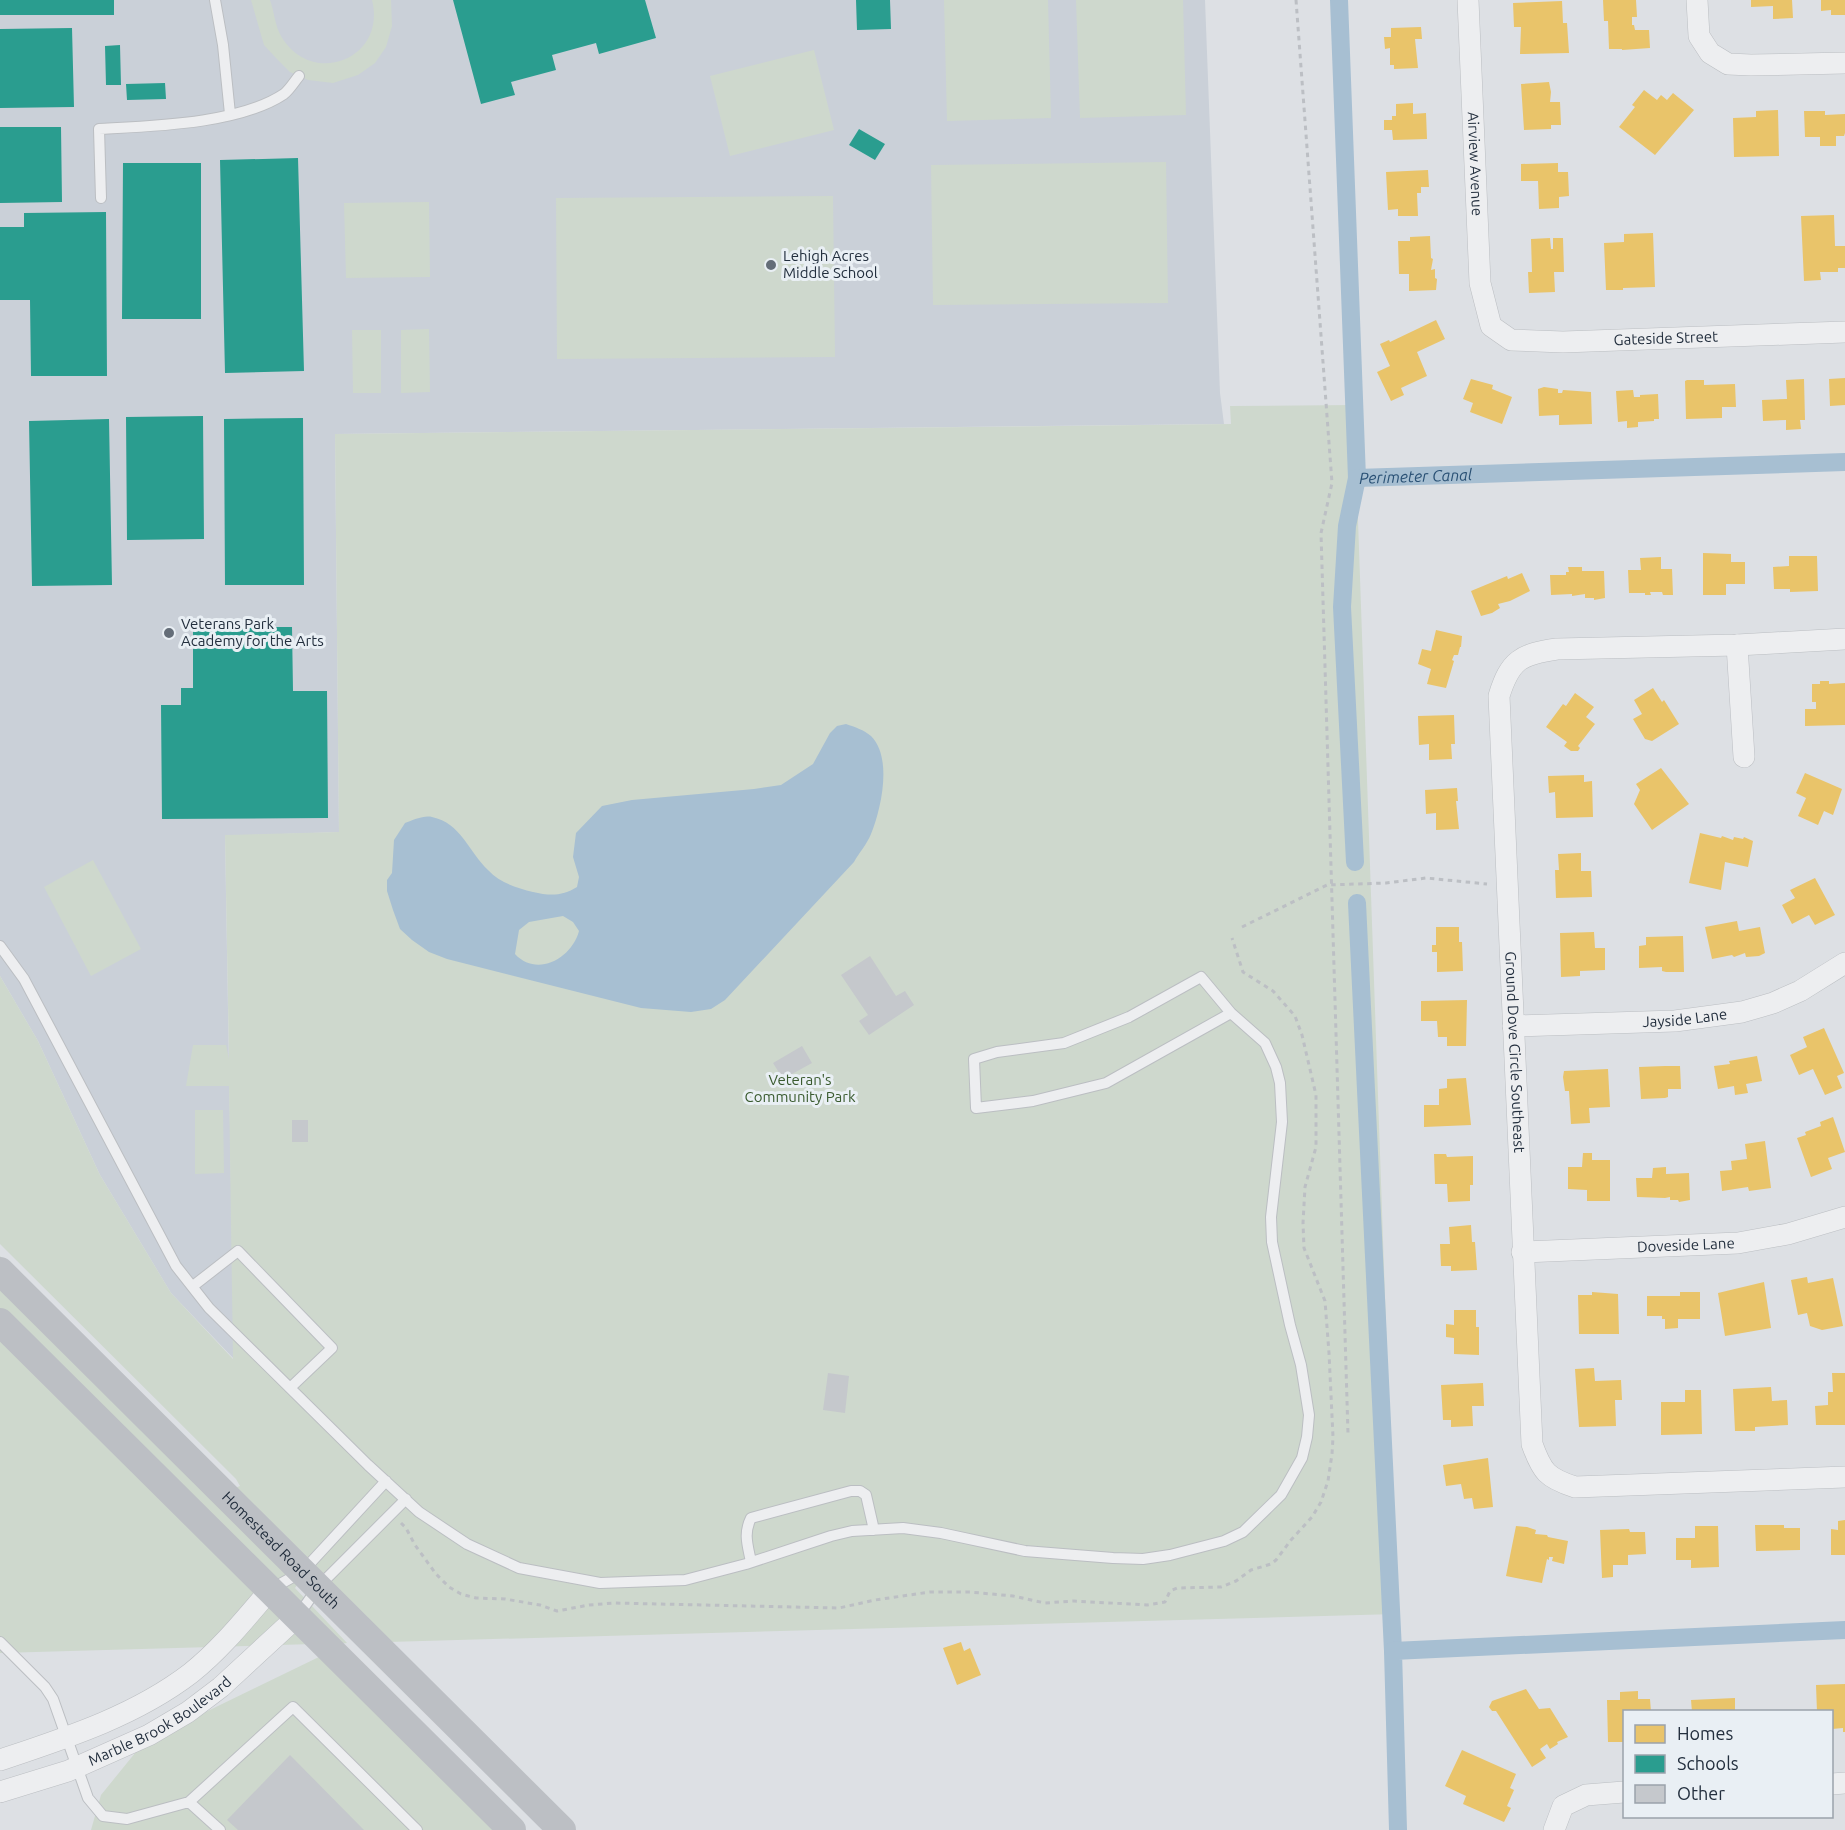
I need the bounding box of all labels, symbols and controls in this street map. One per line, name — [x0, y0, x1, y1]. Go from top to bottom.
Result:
street label: Airview Avenue — [1465, 111, 1486, 216]
place label: Lehigh Acres Middle School — [783, 247, 878, 281]
marker: Lehigh Acres Middle School — [764, 258, 778, 272]
street label: Gateside Street — [1613, 328, 1718, 348]
water label: Perimeter Canal — [1359, 465, 1473, 487]
place label: Veterans Park Academy for the Arts — [181, 615, 324, 649]
marker: Veterans Park Academy for the Arts — [162, 626, 176, 640]
street label: Ground Dove Circle Southeast — [1502, 951, 1528, 1153]
street label: Jayside Lane — [1642, 1005, 1728, 1030]
park label: Veteran's Community Park — [744, 1071, 856, 1105]
street label: Doveside Lane — [1637, 1234, 1735, 1255]
street label: Homestead Road South — [219, 1488, 343, 1612]
street label: Marble Brook Boulevard — [86, 1673, 235, 1769]
legend — [1623, 1710, 1833, 1818]
text: Homes — [1677, 1723, 1734, 1743]
text: Schools — [1677, 1753, 1739, 1773]
text: Other — [1677, 1783, 1725, 1803]

